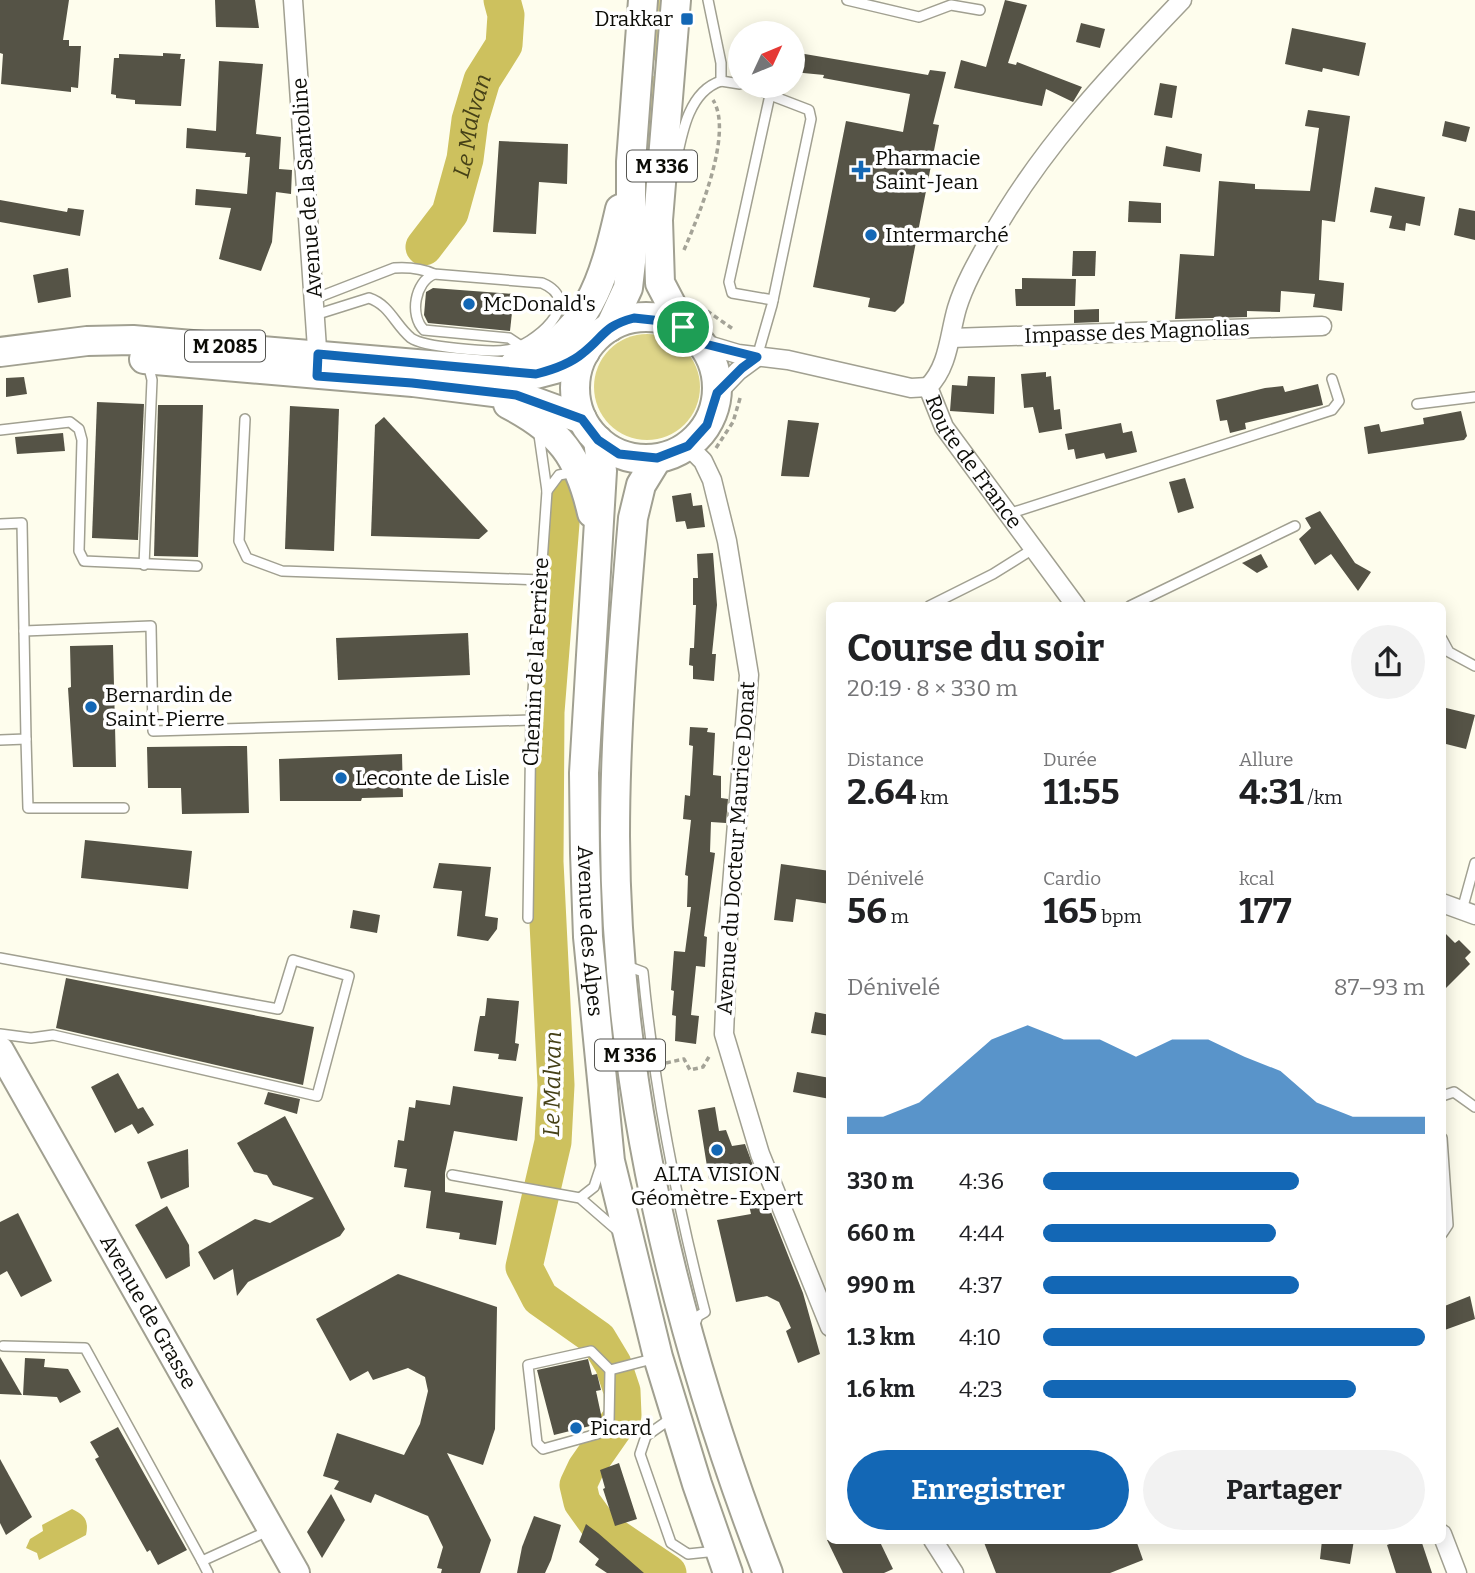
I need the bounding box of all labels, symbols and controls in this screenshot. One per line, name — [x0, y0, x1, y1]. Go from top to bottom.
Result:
place label: Drakkar — [595, 6, 673, 32]
marker: Drakkar — [679, 11, 695, 27]
north arrow — [728, 21, 805, 98]
map controls — [728, 21, 805, 98]
water label: Le Malvan — [447, 70, 497, 181]
street label: Avenue de la Santoline — [286, 77, 328, 299]
place label: Pharmacie Saint-Jean — [875, 145, 981, 195]
road number: M 336 — [627, 150, 697, 182]
marker: Pharmacie Saint-Jean — [853, 162, 869, 178]
place label: Intermarché — [885, 222, 1009, 248]
marker: Intermarché — [863, 227, 879, 243]
place label: McDonald's — [483, 291, 596, 317]
marker: McDonald's — [461, 296, 477, 312]
pin — [653, 297, 713, 357]
icon: arrive — [664, 308, 702, 346]
street label: Impasse des Magnolias — [1024, 315, 1250, 349]
road number: M 2085 — [185, 330, 265, 362]
street label: Route de France — [920, 391, 1028, 534]
street label: Chemin de la Ferrière — [518, 557, 554, 767]
text: Course du soir — [847, 625, 1104, 671]
button: share — [1351, 625, 1425, 699]
text: 20:19 · 8 × 330 m — [847, 674, 1018, 702]
street label: Avenue du Docteur Maurice Donat — [711, 680, 761, 1016]
place label: Bernardin de Saint-Pierre — [105, 682, 233, 732]
marker: Bernardin de Saint-Pierre — [83, 699, 99, 715]
text: Distance — [847, 748, 924, 771]
text: Durée — [1043, 748, 1097, 771]
text: Allure — [1239, 748, 1293, 771]
place label: Leconte de Lisle — [355, 765, 510, 791]
marker: Leconte de Lisle — [333, 770, 349, 786]
text: 2.64 — [847, 771, 916, 813]
text: 11:55 — [1043, 771, 1120, 813]
text: 4:31 — [1239, 771, 1304, 813]
text: km — [916, 786, 949, 809]
text: /km — [1304, 786, 1342, 809]
street label: Avenue des Alpes — [572, 846, 609, 1018]
text: Dénivelé — [847, 867, 924, 890]
text: Cardio — [1043, 867, 1101, 890]
text: kcal — [1239, 867, 1274, 890]
text: 56 — [847, 890, 887, 932]
text: 165 — [1043, 890, 1097, 932]
text: 177 — [1239, 890, 1292, 932]
text: m — [887, 905, 909, 928]
text: bpm — [1097, 905, 1142, 928]
text: Dénivelé — [847, 973, 940, 1001]
text: 87–93 m — [1334, 973, 1425, 1001]
water label: Le Malvan — [537, 1031, 567, 1137]
road number: M 336 — [595, 1040, 665, 1070]
marker: ALTA VISION Géomètre-Expert — [709, 1142, 725, 1158]
place label: ALTA VISION Géomètre-Expert — [631, 1161, 804, 1211]
text: 330 m — [847, 1167, 914, 1195]
text: 4:36 — [959, 1167, 1004, 1195]
text: 660 m — [847, 1219, 915, 1247]
text: 4:44 — [959, 1219, 1004, 1247]
street label: Avenue de Grasse — [94, 1230, 202, 1394]
text: 990 m — [847, 1271, 915, 1299]
text: 4:37 — [959, 1271, 1002, 1299]
text: 1.3 km — [847, 1323, 915, 1351]
text: 4:10 — [959, 1323, 1001, 1351]
text: 1.6 km — [847, 1375, 915, 1403]
text: 4:23 — [959, 1375, 1003, 1403]
place label: Picard — [590, 1415, 652, 1441]
marker: Picard — [568, 1420, 584, 1436]
button: Enregistrer — [847, 1450, 1129, 1530]
button: Partager — [1143, 1450, 1425, 1530]

